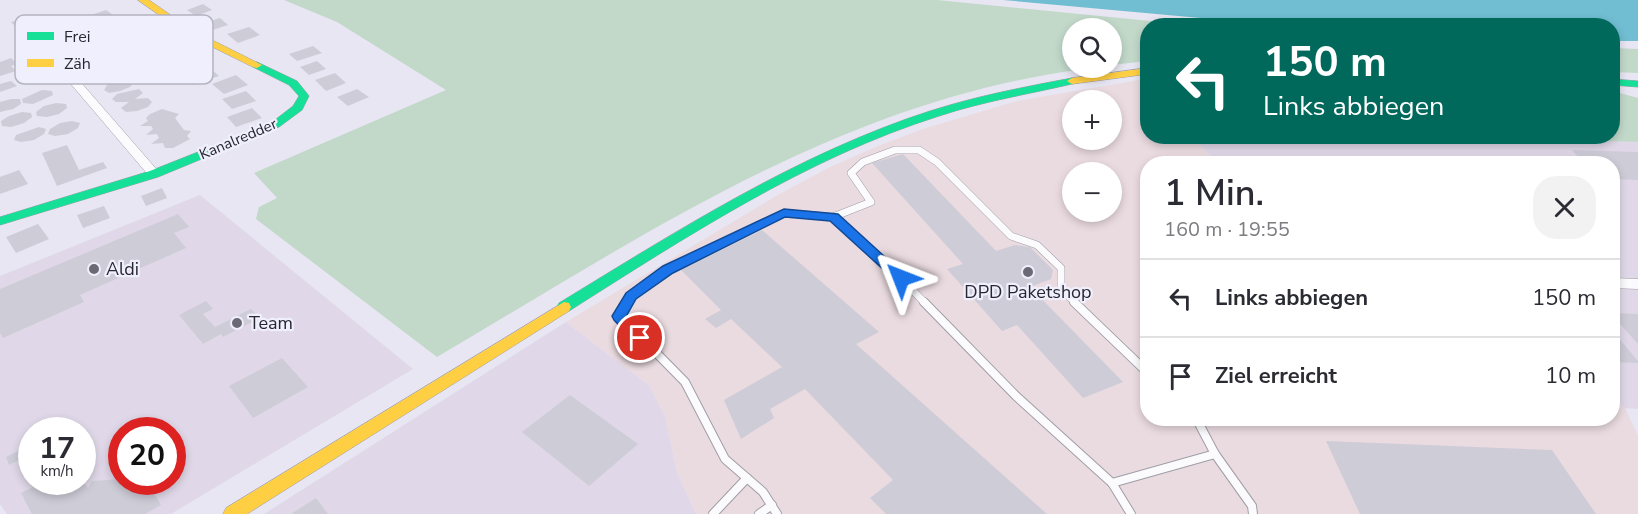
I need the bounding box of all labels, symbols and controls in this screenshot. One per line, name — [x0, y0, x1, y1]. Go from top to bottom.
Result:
legend — [15, 15, 213, 84]
map controls — [1062, 18, 1122, 222]
button: search — [1062, 18, 1122, 78]
text: Frei — [64, 26, 90, 48]
text: 150 m — [1263, 34, 1387, 91]
icon: left — [1164, 42, 1242, 120]
text: Zäh — [64, 53, 91, 75]
text: Links abbiegen — [1263, 88, 1444, 125]
button: + — [1062, 90, 1122, 150]
street label: Kanalredder — [196, 113, 280, 164]
button: − — [1062, 162, 1122, 222]
text: 1 Min. — [1164, 169, 1264, 218]
button: close — [1533, 176, 1596, 239]
text: 160 m · 19:55 — [1164, 216, 1290, 243]
position arrow — [869, 246, 933, 310]
place label: Aldi — [106, 257, 139, 281]
marker: Aldi — [87, 262, 101, 276]
marker: DPD Paketshop — [1021, 265, 1035, 279]
place label: DPD Paketshop — [964, 280, 1092, 304]
icon: left — [1164, 282, 1197, 315]
text: Links abbiegen — [1215, 283, 1368, 313]
text: 150 m — [1532, 283, 1596, 313]
place label: Team — [249, 311, 293, 335]
pin — [614, 312, 665, 363]
marker: Team — [230, 316, 244, 330]
icon: arrive — [623, 321, 656, 354]
icon: arrive — [1164, 360, 1197, 393]
text: Ziel erreicht — [1215, 361, 1337, 391]
text: 10 m — [1545, 361, 1596, 391]
speed limit sign: 20 — [108, 417, 186, 495]
text: 17 — [39, 428, 75, 469]
text: km/h — [40, 461, 74, 481]

